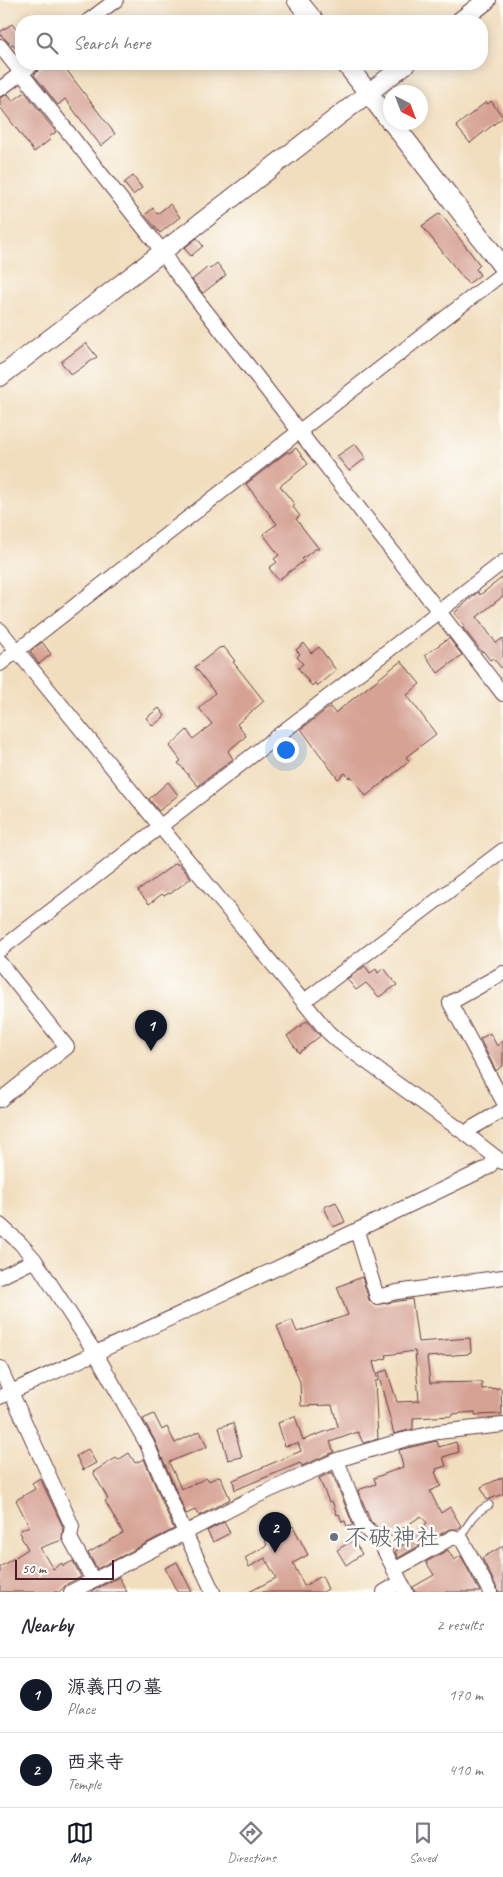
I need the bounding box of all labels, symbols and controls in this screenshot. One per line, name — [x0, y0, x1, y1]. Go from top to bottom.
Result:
search box — [15, 15, 488, 70]
icon: search — [33, 29, 61, 57]
text: Search here — [73, 31, 150, 55]
north arrow — [383, 85, 428, 130]
your location — [273, 737, 299, 763]
pin: 1 — [135, 1010, 167, 1051]
pin: 2 — [259, 1512, 291, 1553]
place label: 不破神社 — [344, 1522, 440, 1552]
marker: 不破神社 — [328, 1531, 340, 1543]
scale bar — [15, 1557, 114, 1580]
text: 50 m — [22, 1560, 46, 1577]
text: Nearby — [20, 1612, 73, 1638]
text: 2 results — [436, 1615, 483, 1635]
text: 源義円の墓 — [67, 1675, 162, 1699]
text: 1 — [32, 1685, 40, 1705]
text: 170 m — [449, 1685, 483, 1705]
text: Place — [67, 1699, 95, 1719]
text: 西来寺 — [67, 1750, 124, 1774]
text: 2 — [32, 1760, 40, 1780]
text: 410 m — [449, 1760, 483, 1780]
text: Temple — [67, 1774, 101, 1794]
tab: Map — [66, 1819, 94, 1866]
tab: Directions — [227, 1819, 276, 1866]
tab: Saved — [409, 1819, 437, 1866]

